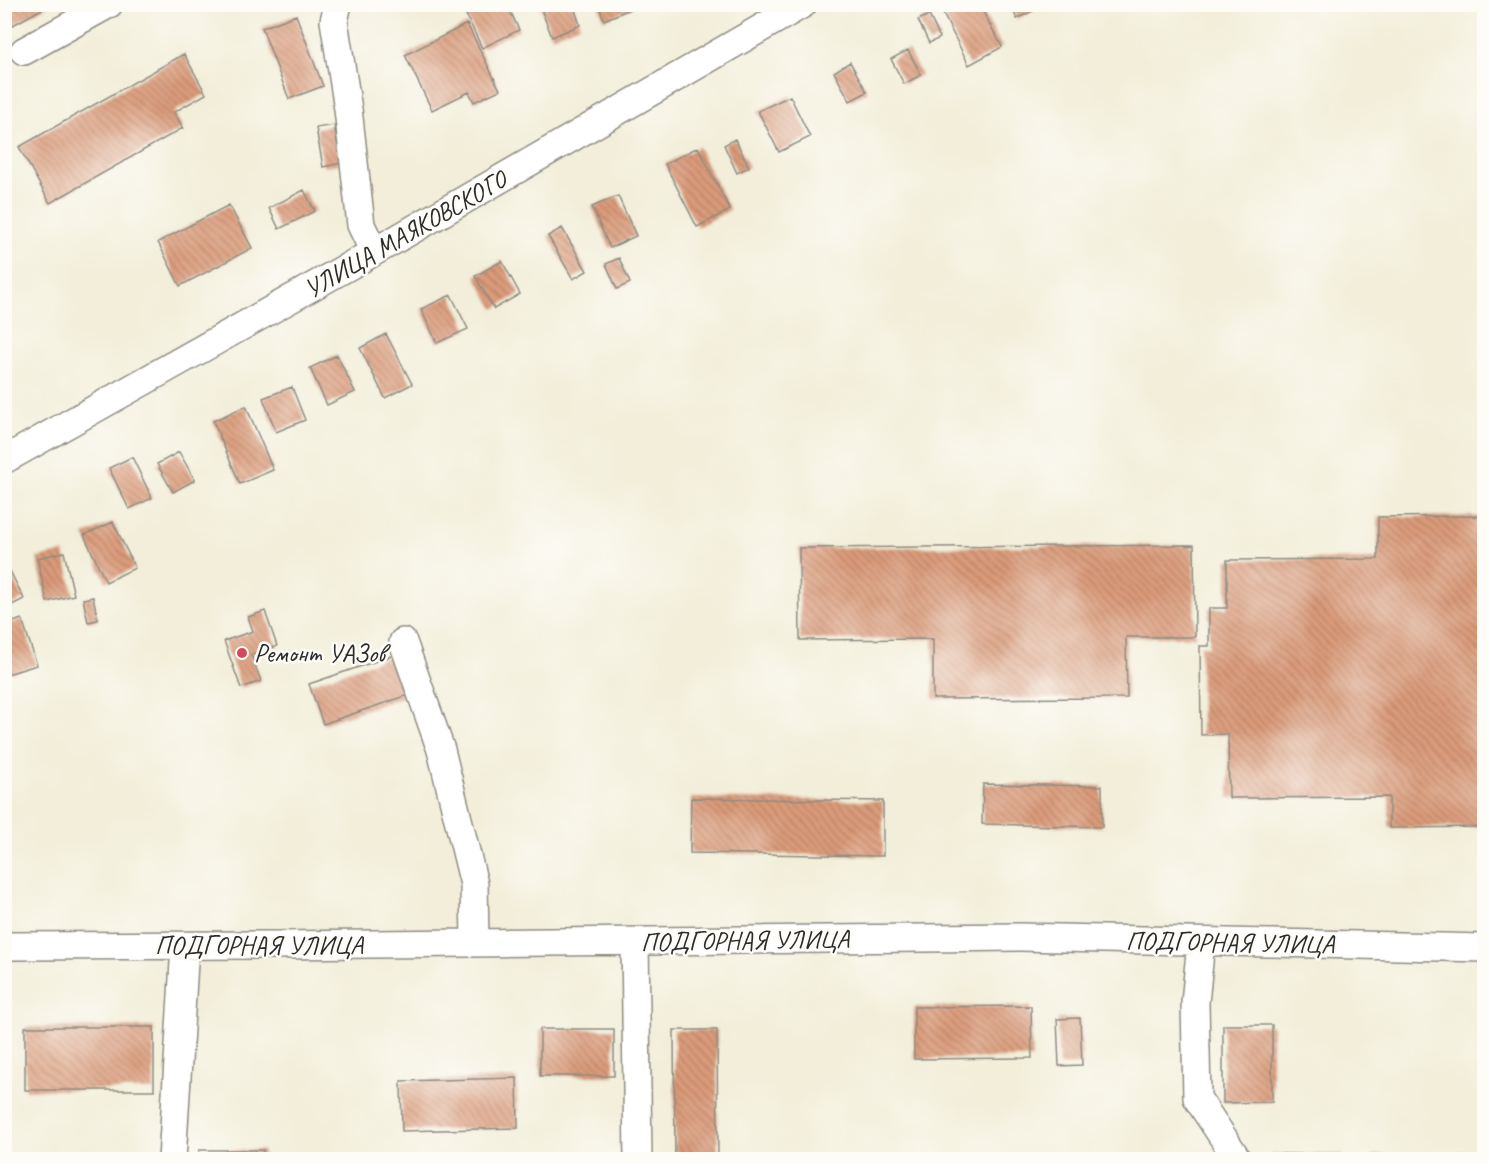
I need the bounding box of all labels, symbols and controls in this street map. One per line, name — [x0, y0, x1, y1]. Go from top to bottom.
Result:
street label: УЛИЦА МАЯКОВСКОГО — [298, 162, 515, 306]
place label: Ремонт УАЗов — [254, 637, 391, 670]
marker: Ремонт УАЗов — [235, 646, 249, 660]
street label: ПОДГОРНАЯ УЛИЦА — [641, 922, 851, 959]
street label: ПОДГОРНАЯ УЛИЦА — [1126, 924, 1336, 961]
street label: ПОДГОРНАЯ УЛИЦА — [155, 929, 365, 962]

